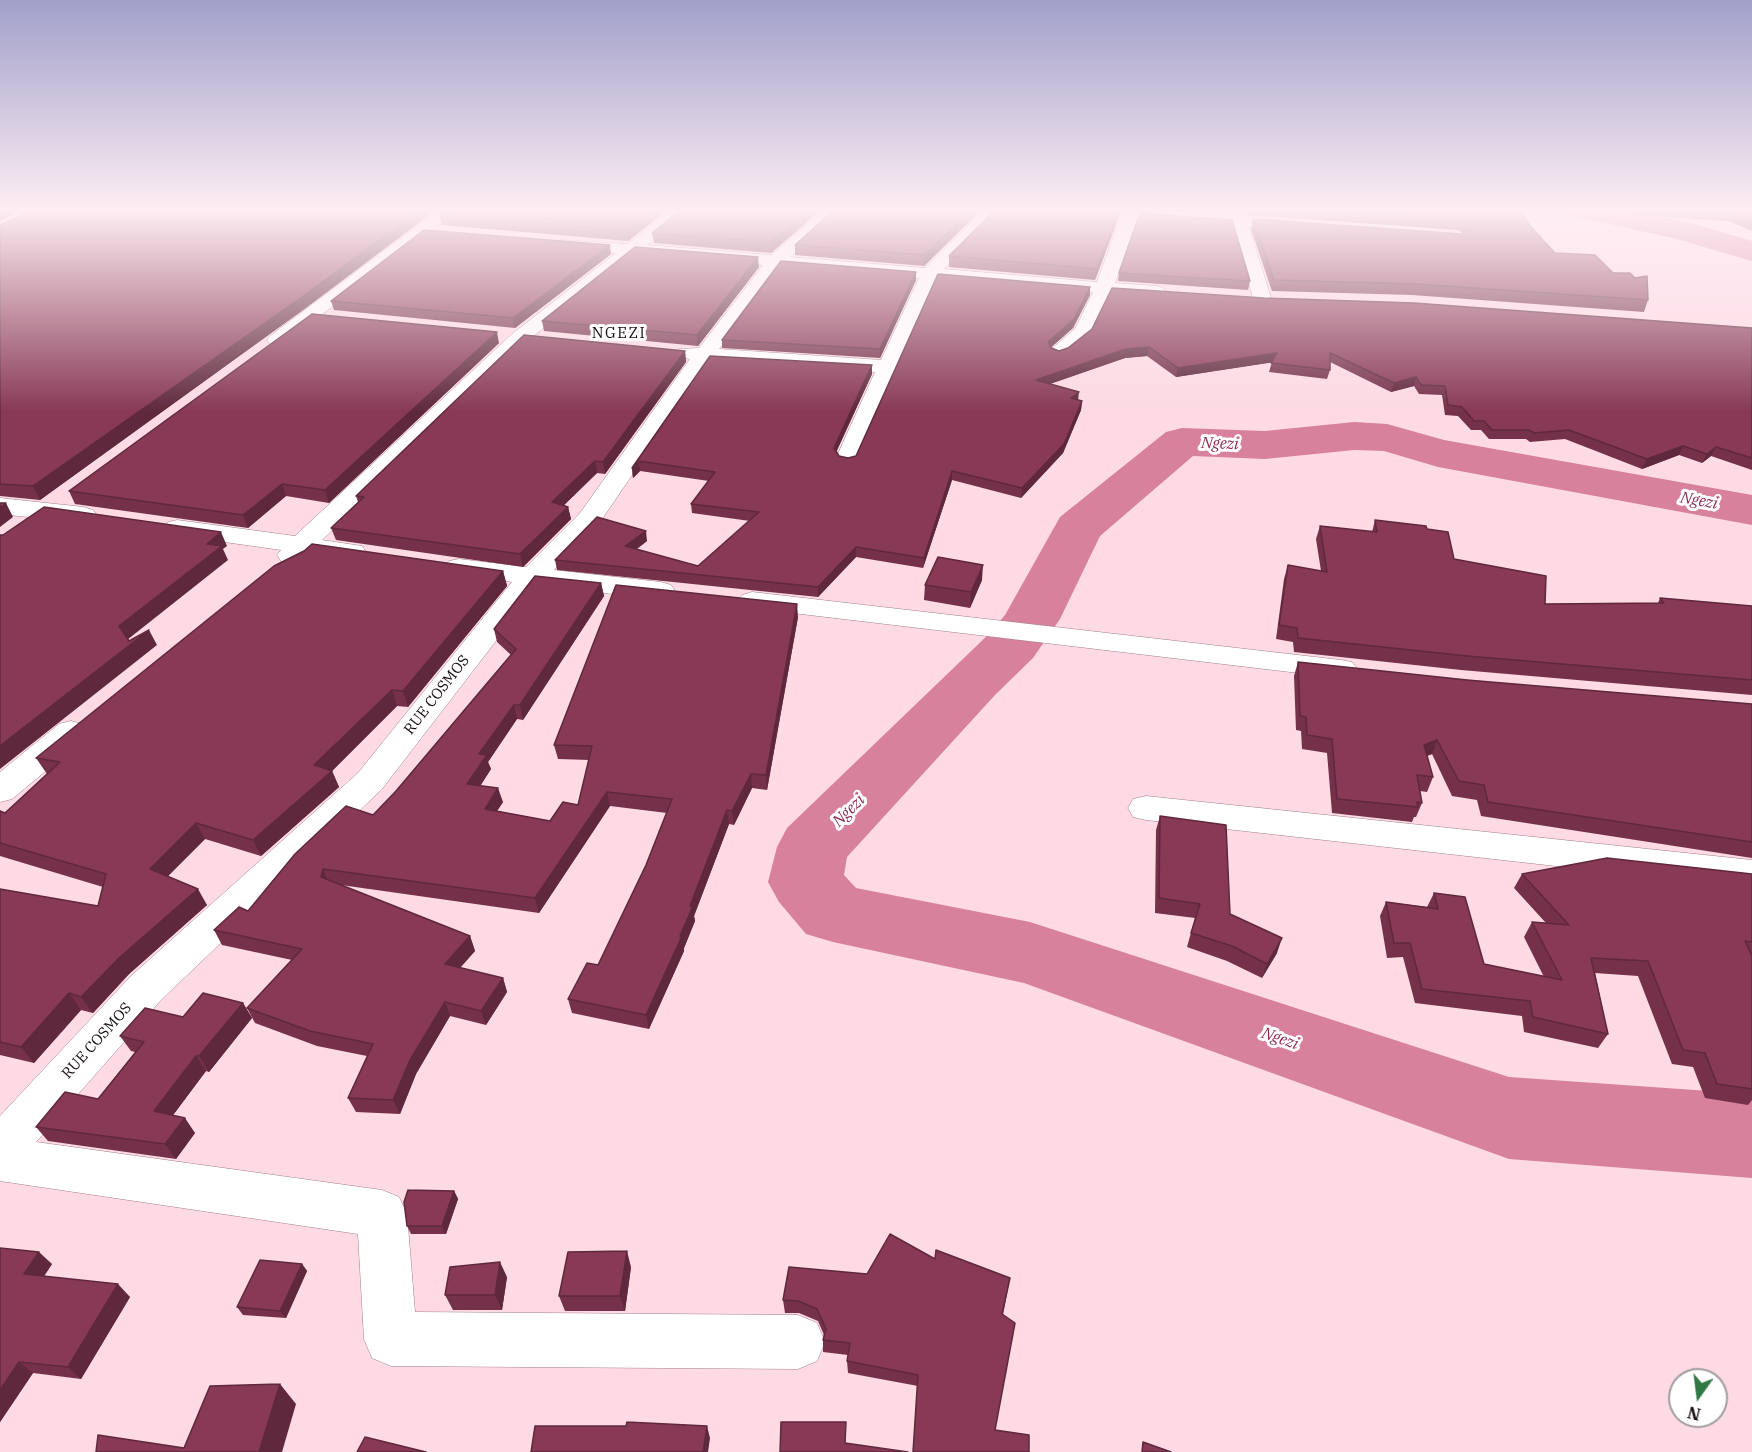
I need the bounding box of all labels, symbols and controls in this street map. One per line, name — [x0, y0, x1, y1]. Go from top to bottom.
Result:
district label: NGEZI — [592, 325, 646, 343]
water label: Ngezi — [1201, 434, 1239, 454]
water label: Ngezi — [1679, 488, 1719, 514]
street label: RUE COSMOS — [400, 652, 474, 738]
water label: Ngezi — [829, 791, 869, 831]
street label: RUE COSMOS — [58, 999, 136, 1083]
water label: Ngezi — [1259, 1024, 1301, 1054]
north arrow — [1668, 1368, 1728, 1428]
text: N — [1686, 1402, 1703, 1425]

